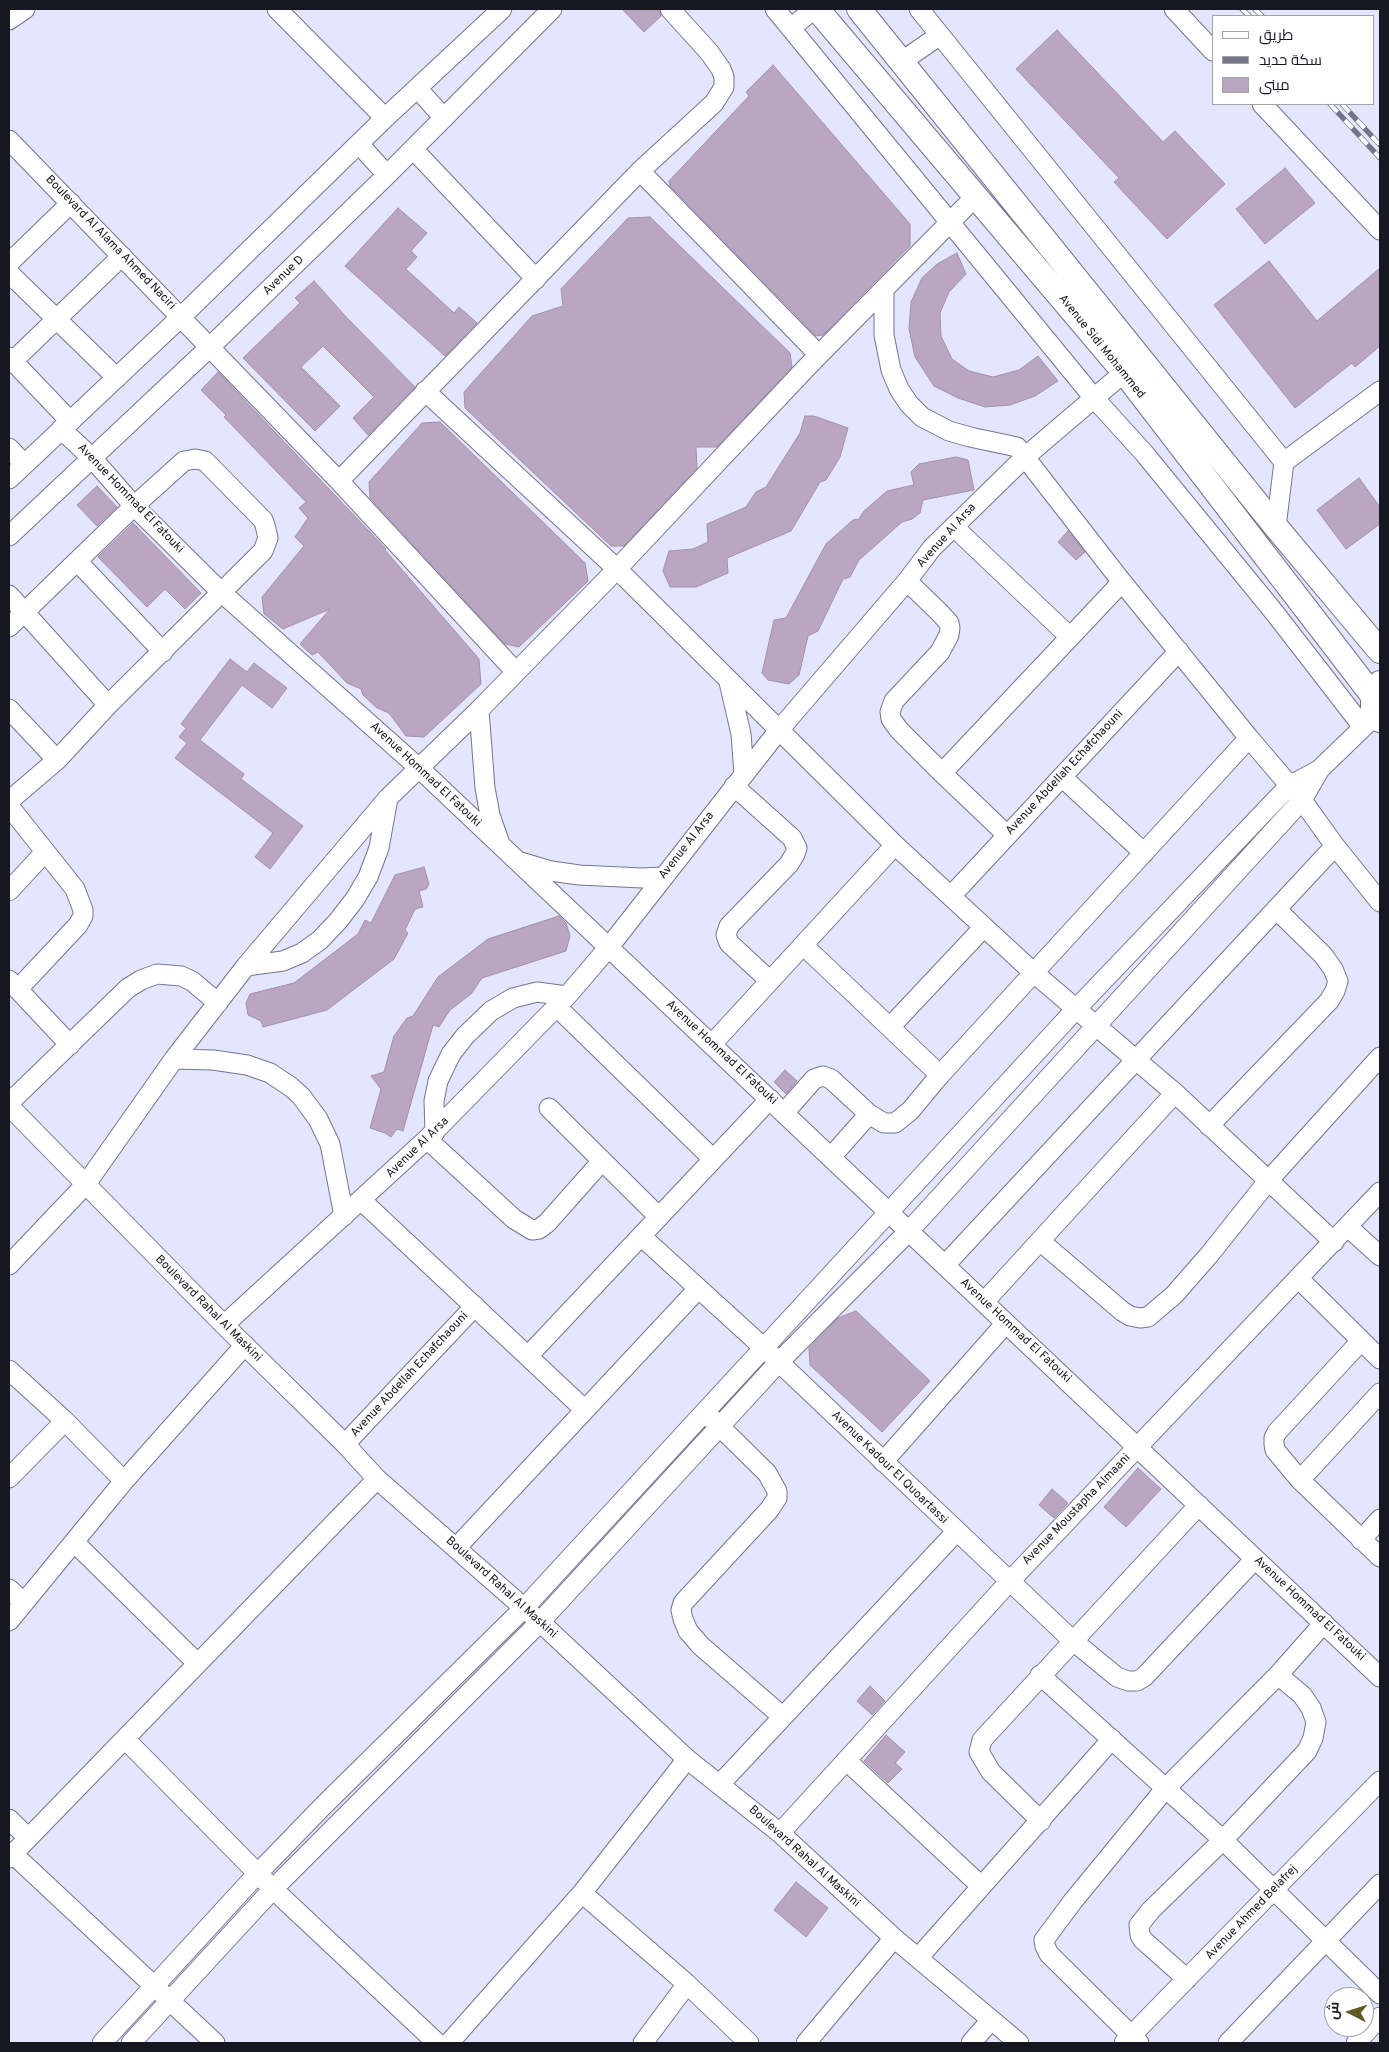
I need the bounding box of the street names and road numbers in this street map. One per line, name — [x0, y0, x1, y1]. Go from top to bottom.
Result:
street label: Boulevard Al Alama Ahmed Naciri — [42, 173, 178, 313]
street label: Avenue D — [261, 253, 307, 299]
street label: Avenue Sidi Mohammed — [1055, 292, 1147, 402]
street label: Avenue Hommad El Fatouki — [74, 441, 186, 557]
street label: Avenue Al Arsa — [914, 501, 980, 571]
street label: Avenue Abdellah Echafchaouni — [1003, 708, 1127, 838]
street label: Avenue Hommad El Fatouki — [366, 720, 484, 830]
street label: Avenue Al Arsa — [656, 809, 718, 883]
street label: Avenue Hommad El Fatouki — [662, 998, 780, 1108]
street label: Avenue Al Arsa — [384, 1114, 452, 1182]
street label: Boulevard Rahal Al Maskini — [152, 1253, 264, 1365]
street label: Avenue Hommad El Fatouki — [956, 1276, 1074, 1386]
street label: Avenue Abdellah Echafchaouni — [348, 1310, 472, 1440]
street label: Avenue Kadour El Quoartassi — [828, 1408, 950, 1528]
street label: Avenue Moustapha Almaani — [1020, 1451, 1134, 1569]
street label: Boulevard Rahal Al Maskini — [442, 1534, 560, 1642]
street label: Avenue Hommad El Fatouki — [1250, 1554, 1368, 1664]
street label: Boulevard Rahal Al Maskini — [745, 1803, 863, 1911]
street label: Avenue Ahmed Belafrej — [1203, 1863, 1301, 1963]

